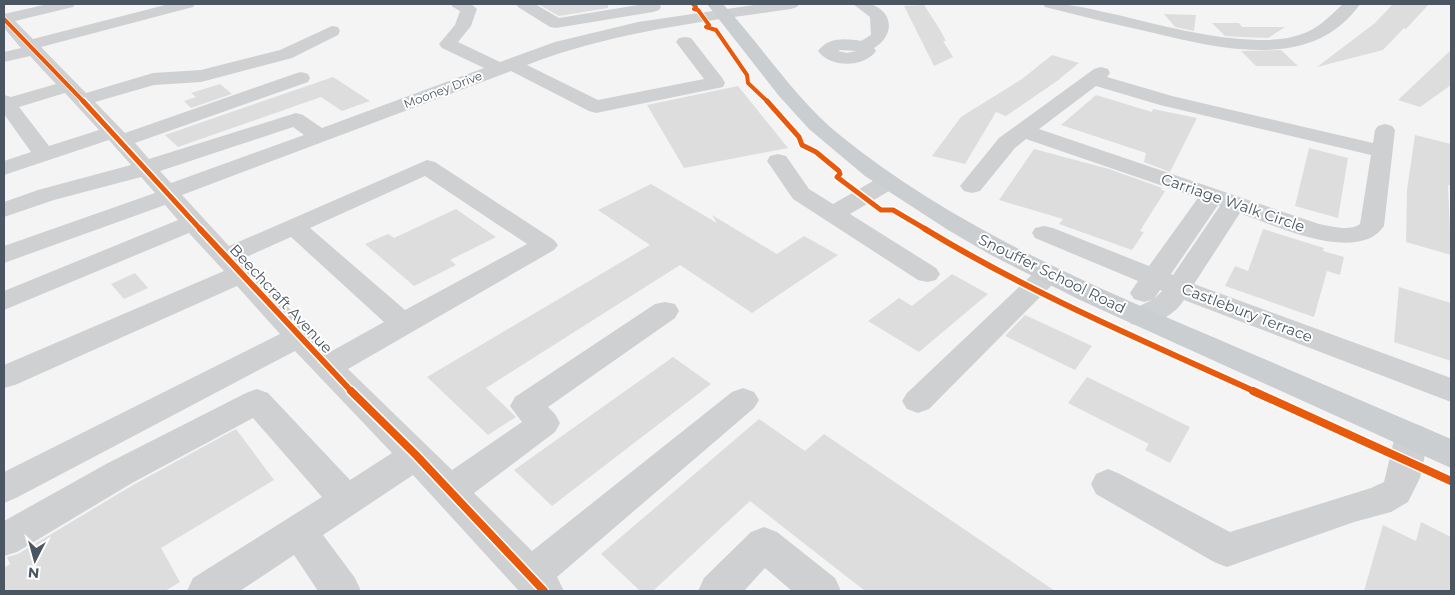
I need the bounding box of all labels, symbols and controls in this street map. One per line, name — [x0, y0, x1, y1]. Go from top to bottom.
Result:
street label: Mooney Drive — [401, 68, 484, 111]
street label: Carriage Walk Circle — [1159, 169, 1308, 236]
street label: Snouffer School Road — [975, 230, 1129, 318]
street label: Beechcraft Avenue — [226, 240, 337, 357]
street label: Castlebury Terrace — [1179, 279, 1315, 346]
north arrow — [10, 535, 60, 585]
text: N — [27, 563, 40, 582]

